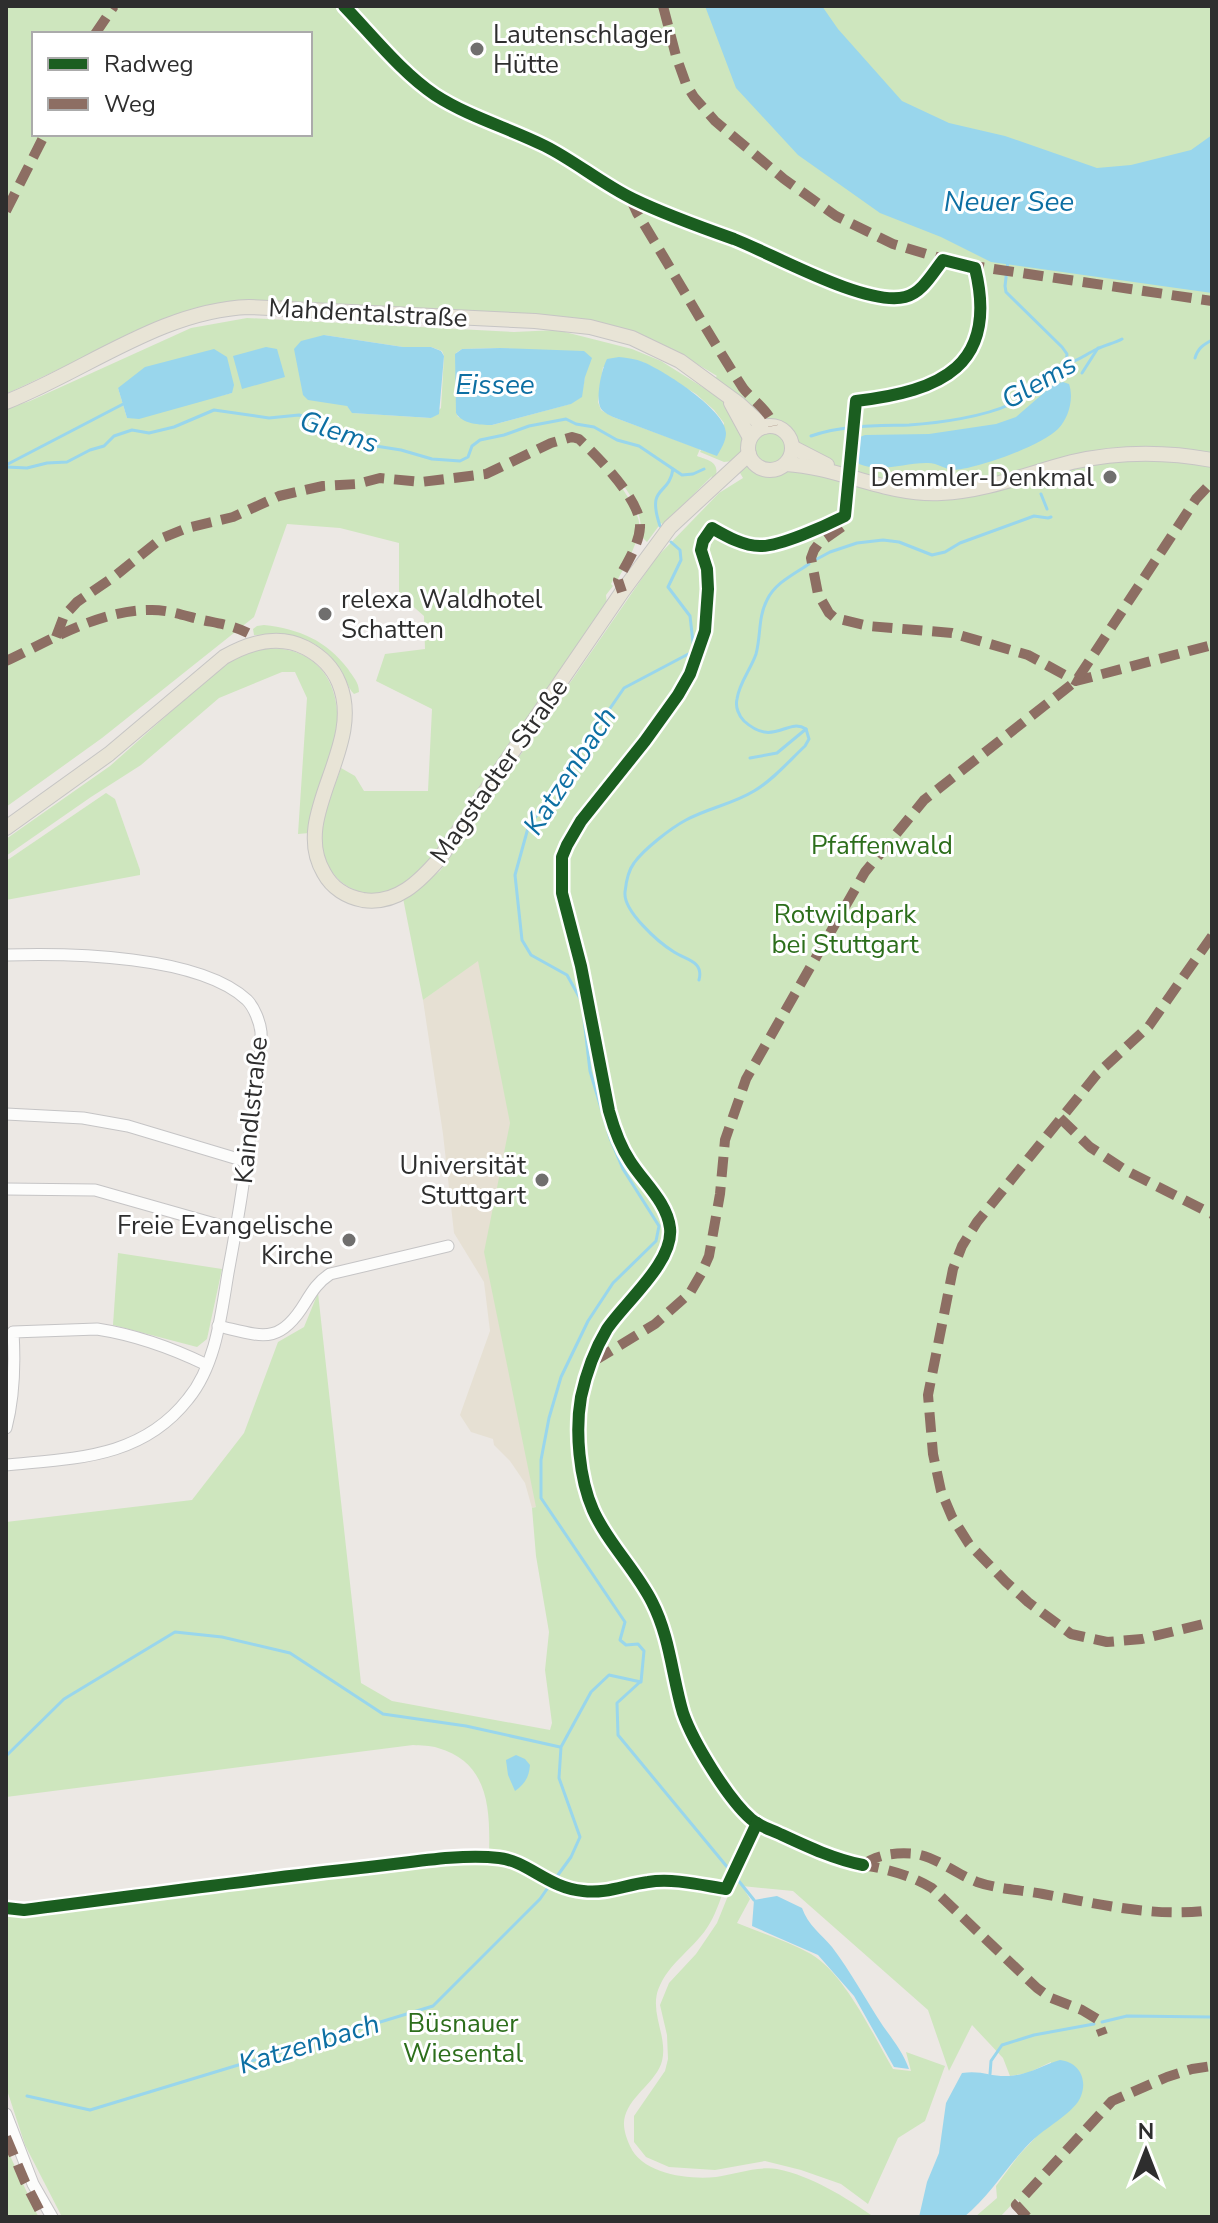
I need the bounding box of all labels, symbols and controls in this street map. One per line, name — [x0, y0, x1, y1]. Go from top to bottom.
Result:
place label: Lautenschlager Hütte — [493, 17, 673, 82]
legend — [32, 32, 312, 136]
marker: Lautenschlager Hütte — [468, 40, 486, 58]
text: Radweg — [104, 48, 194, 80]
text: Weg — [104, 88, 156, 120]
water label: Neuer See — [944, 183, 1074, 221]
street label: Mahdentalstraße — [268, 290, 468, 336]
water label: Glems — [995, 345, 1083, 419]
water label: Eissee — [455, 366, 535, 404]
water label: Glems — [295, 401, 383, 463]
place label: Demmler-Denkmal — [871, 460, 1094, 495]
marker: Demmler-Denkmal — [1101, 468, 1119, 486]
place label: relexa Waldhotel Schatten — [341, 582, 543, 647]
marker: relexa Waldhotel Schatten — [316, 605, 334, 623]
street label: Magstadter Straße — [422, 672, 576, 870]
water label: Katzenbach — [514, 700, 626, 842]
park label: Pfaffenwald — [811, 828, 953, 863]
park label: Rotwildpark bei Stuttgart — [771, 897, 919, 962]
street label: Kaindlstraße — [226, 1035, 276, 1185]
place label: Universität Stuttgart — [400, 1148, 527, 1213]
marker: Universität Stuttgart — [533, 1171, 551, 1189]
place label: Freie Evangelische Kirche — [117, 1208, 333, 1273]
marker: Freie Evangelische Kirche — [340, 1231, 358, 1249]
water label: Katzenbach — [234, 2005, 384, 2083]
park label: Büsnauer Wiesental — [403, 2006, 523, 2071]
north arrow — [1106, 2111, 1186, 2191]
text: N — [1138, 2117, 1154, 2147]

